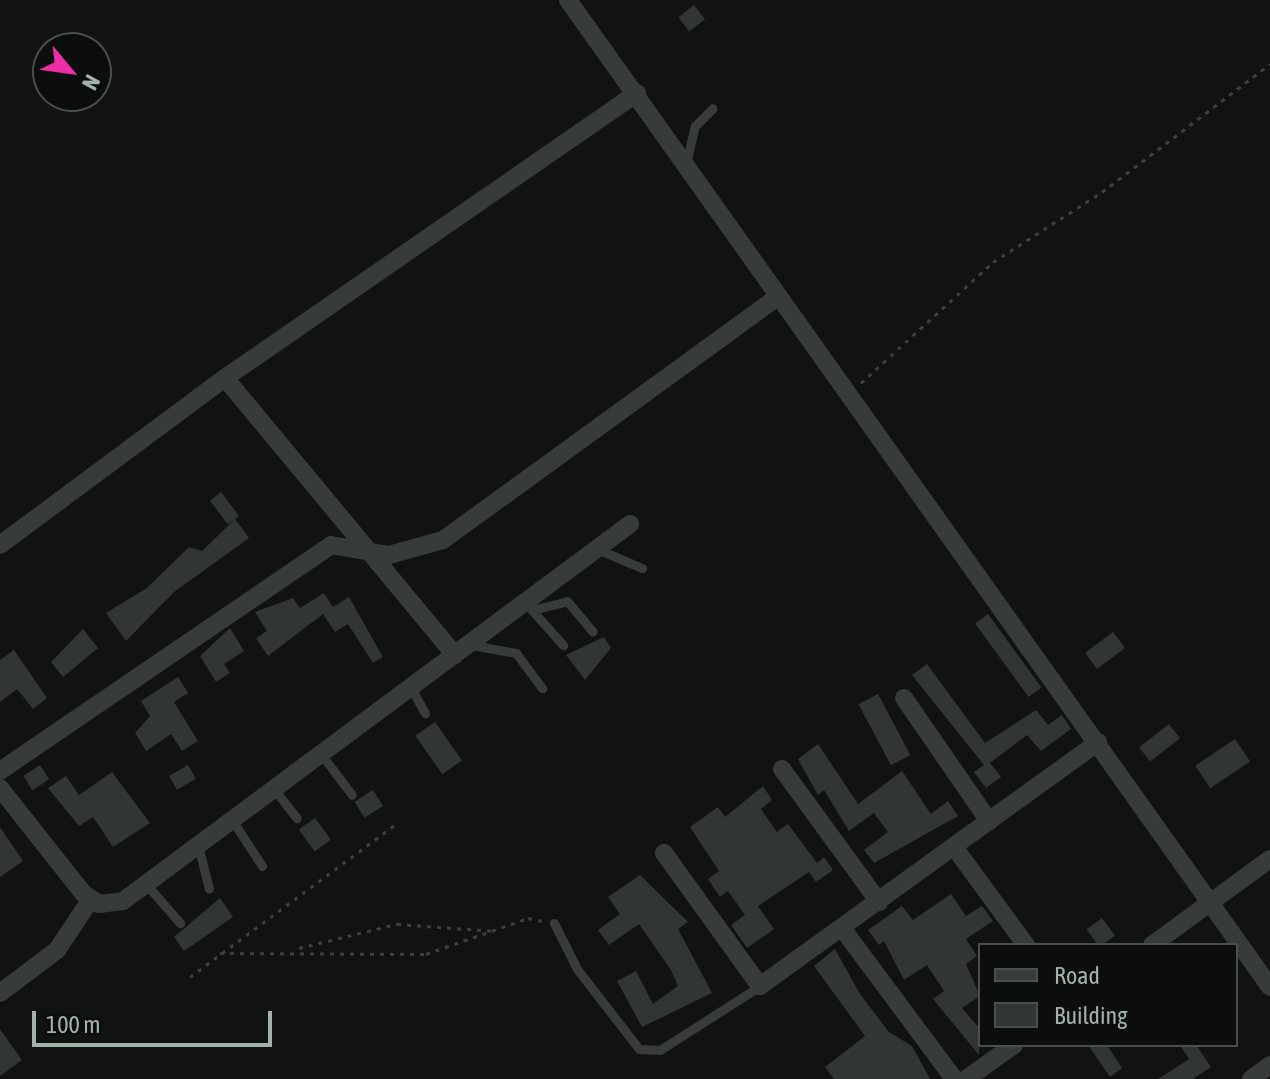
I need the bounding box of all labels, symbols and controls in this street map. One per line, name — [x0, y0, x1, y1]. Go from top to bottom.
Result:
north arrow — [32, 32, 112, 112]
text: N — [77, 71, 106, 95]
legend — [978, 943, 1238, 1047]
text: Road — [1054, 962, 1100, 989]
scale bar — [36, 995, 276, 1045]
text: Building — [1054, 1002, 1127, 1029]
text: 100 m — [46, 1011, 100, 1038]

